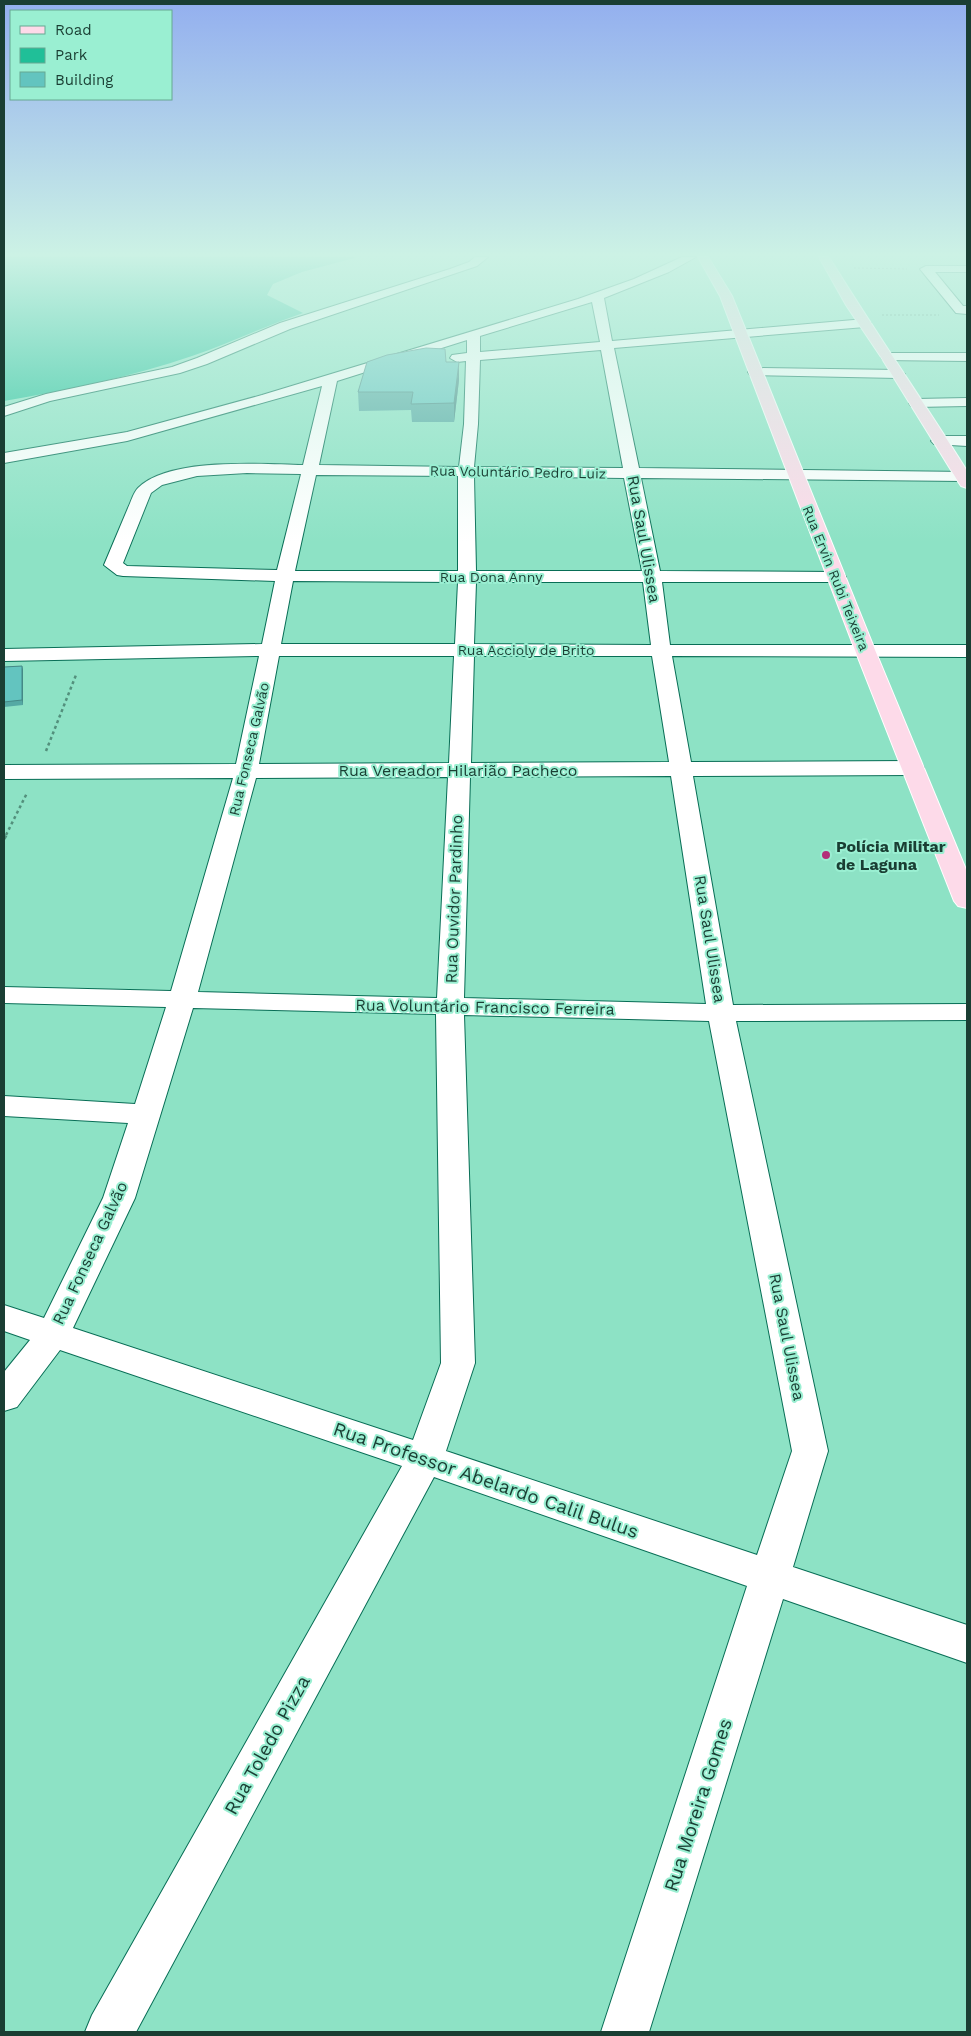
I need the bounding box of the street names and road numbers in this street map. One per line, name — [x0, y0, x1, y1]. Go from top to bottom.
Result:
street label: Rua Voluntário Pedro Luiz — [430, 462, 606, 482]
street label: Rua Saul Ulissea — [623, 474, 665, 604]
street label: Rua Ervin Rubi Teixeira — [800, 503, 872, 653]
street label: Rua Dona Anny — [440, 569, 543, 585]
street label: Rua Accioly de Brito — [458, 642, 594, 658]
street label: Rua Fonseca Galvão — [226, 681, 272, 817]
street label: Rua Vereador Hilarião Pacheco — [339, 761, 577, 780]
street label: Rua Ouvidor Pardinho — [442, 814, 466, 984]
street label: Rua Saul Ulissea — [691, 874, 729, 1004]
street label: Rua Voluntário Francisco Ferreira — [355, 995, 615, 1019]
street label: Rua Fonseca Galvão — [49, 1178, 131, 1328]
street label: Rua Saul Ulissea — [765, 1272, 809, 1402]
street label: Rua Professor Abelardo Calil Bulus — [330, 1417, 642, 1543]
street label: Rua Toledo Pizza — [219, 1671, 315, 1819]
street label: Rua Moreira Gomes — [659, 1716, 737, 1894]

